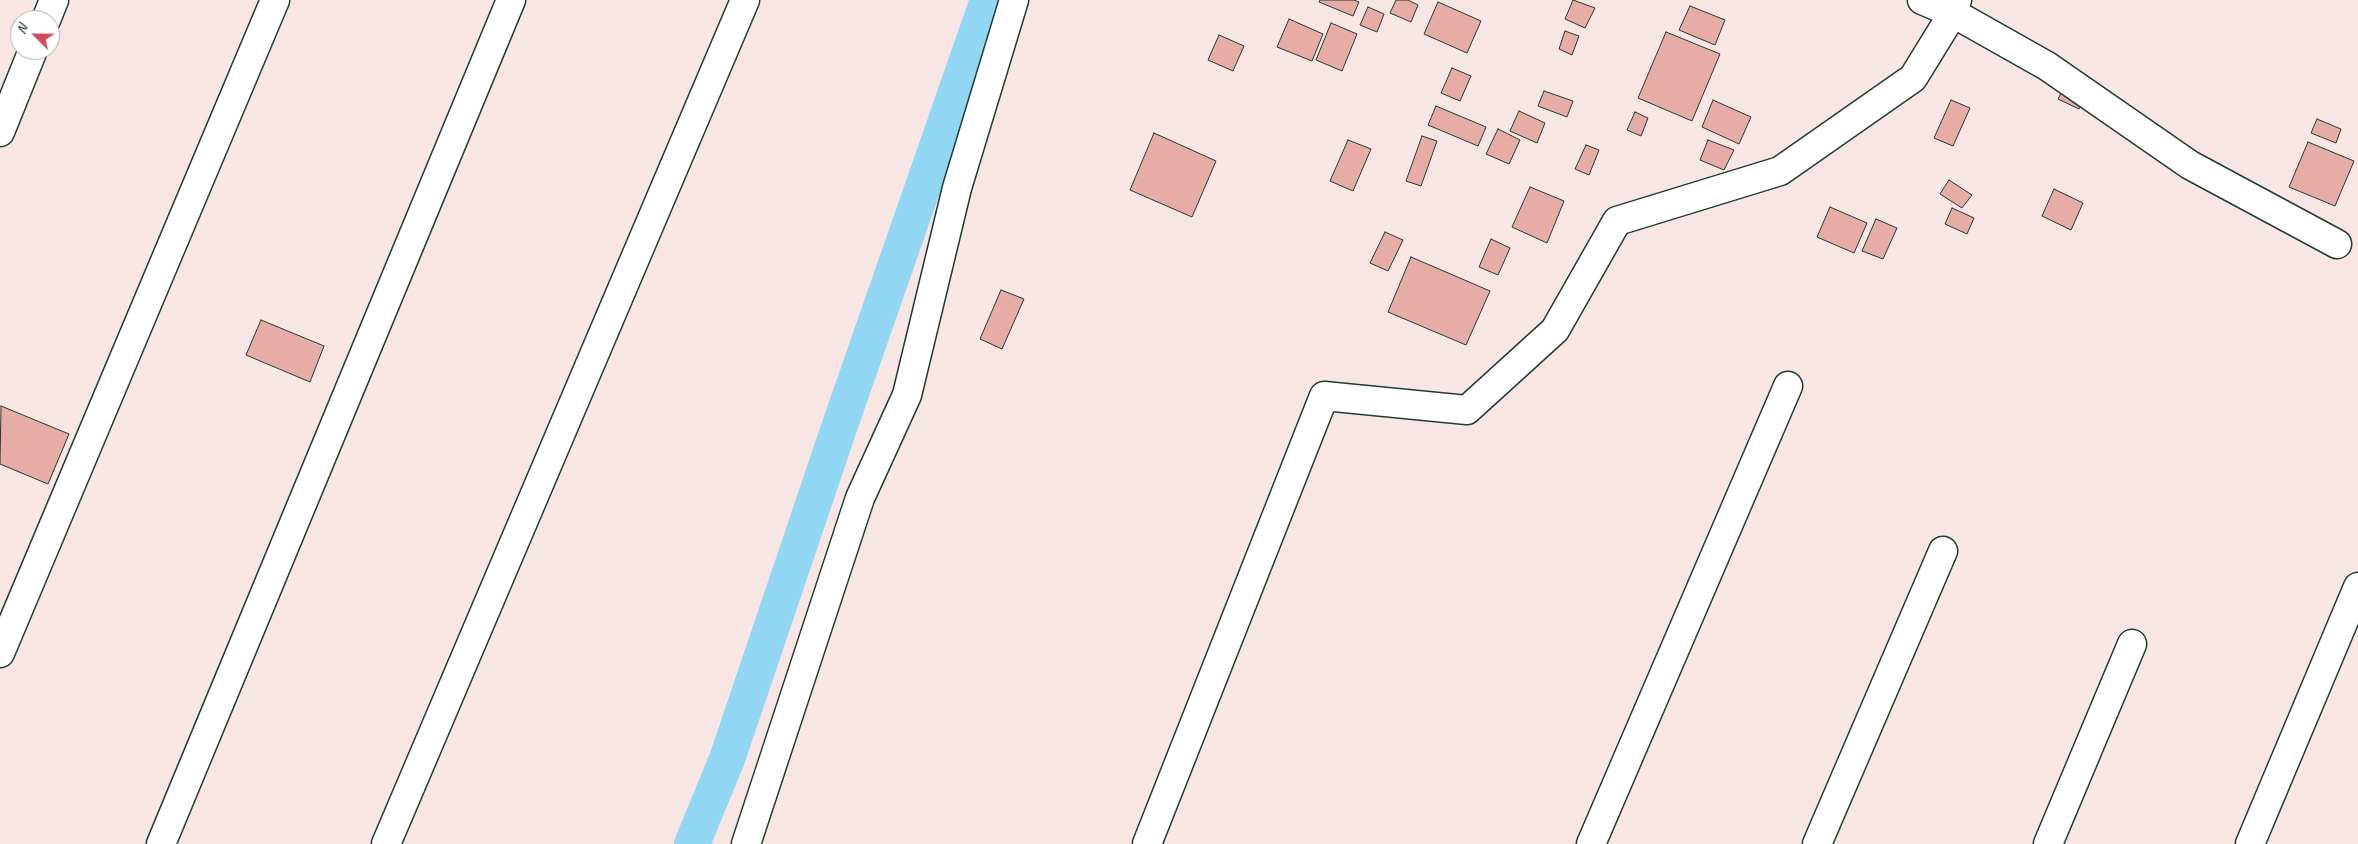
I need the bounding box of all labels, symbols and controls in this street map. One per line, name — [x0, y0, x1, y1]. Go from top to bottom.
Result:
north arrow — [10, 10, 60, 60]
text: N — [12, 22, 31, 37]

